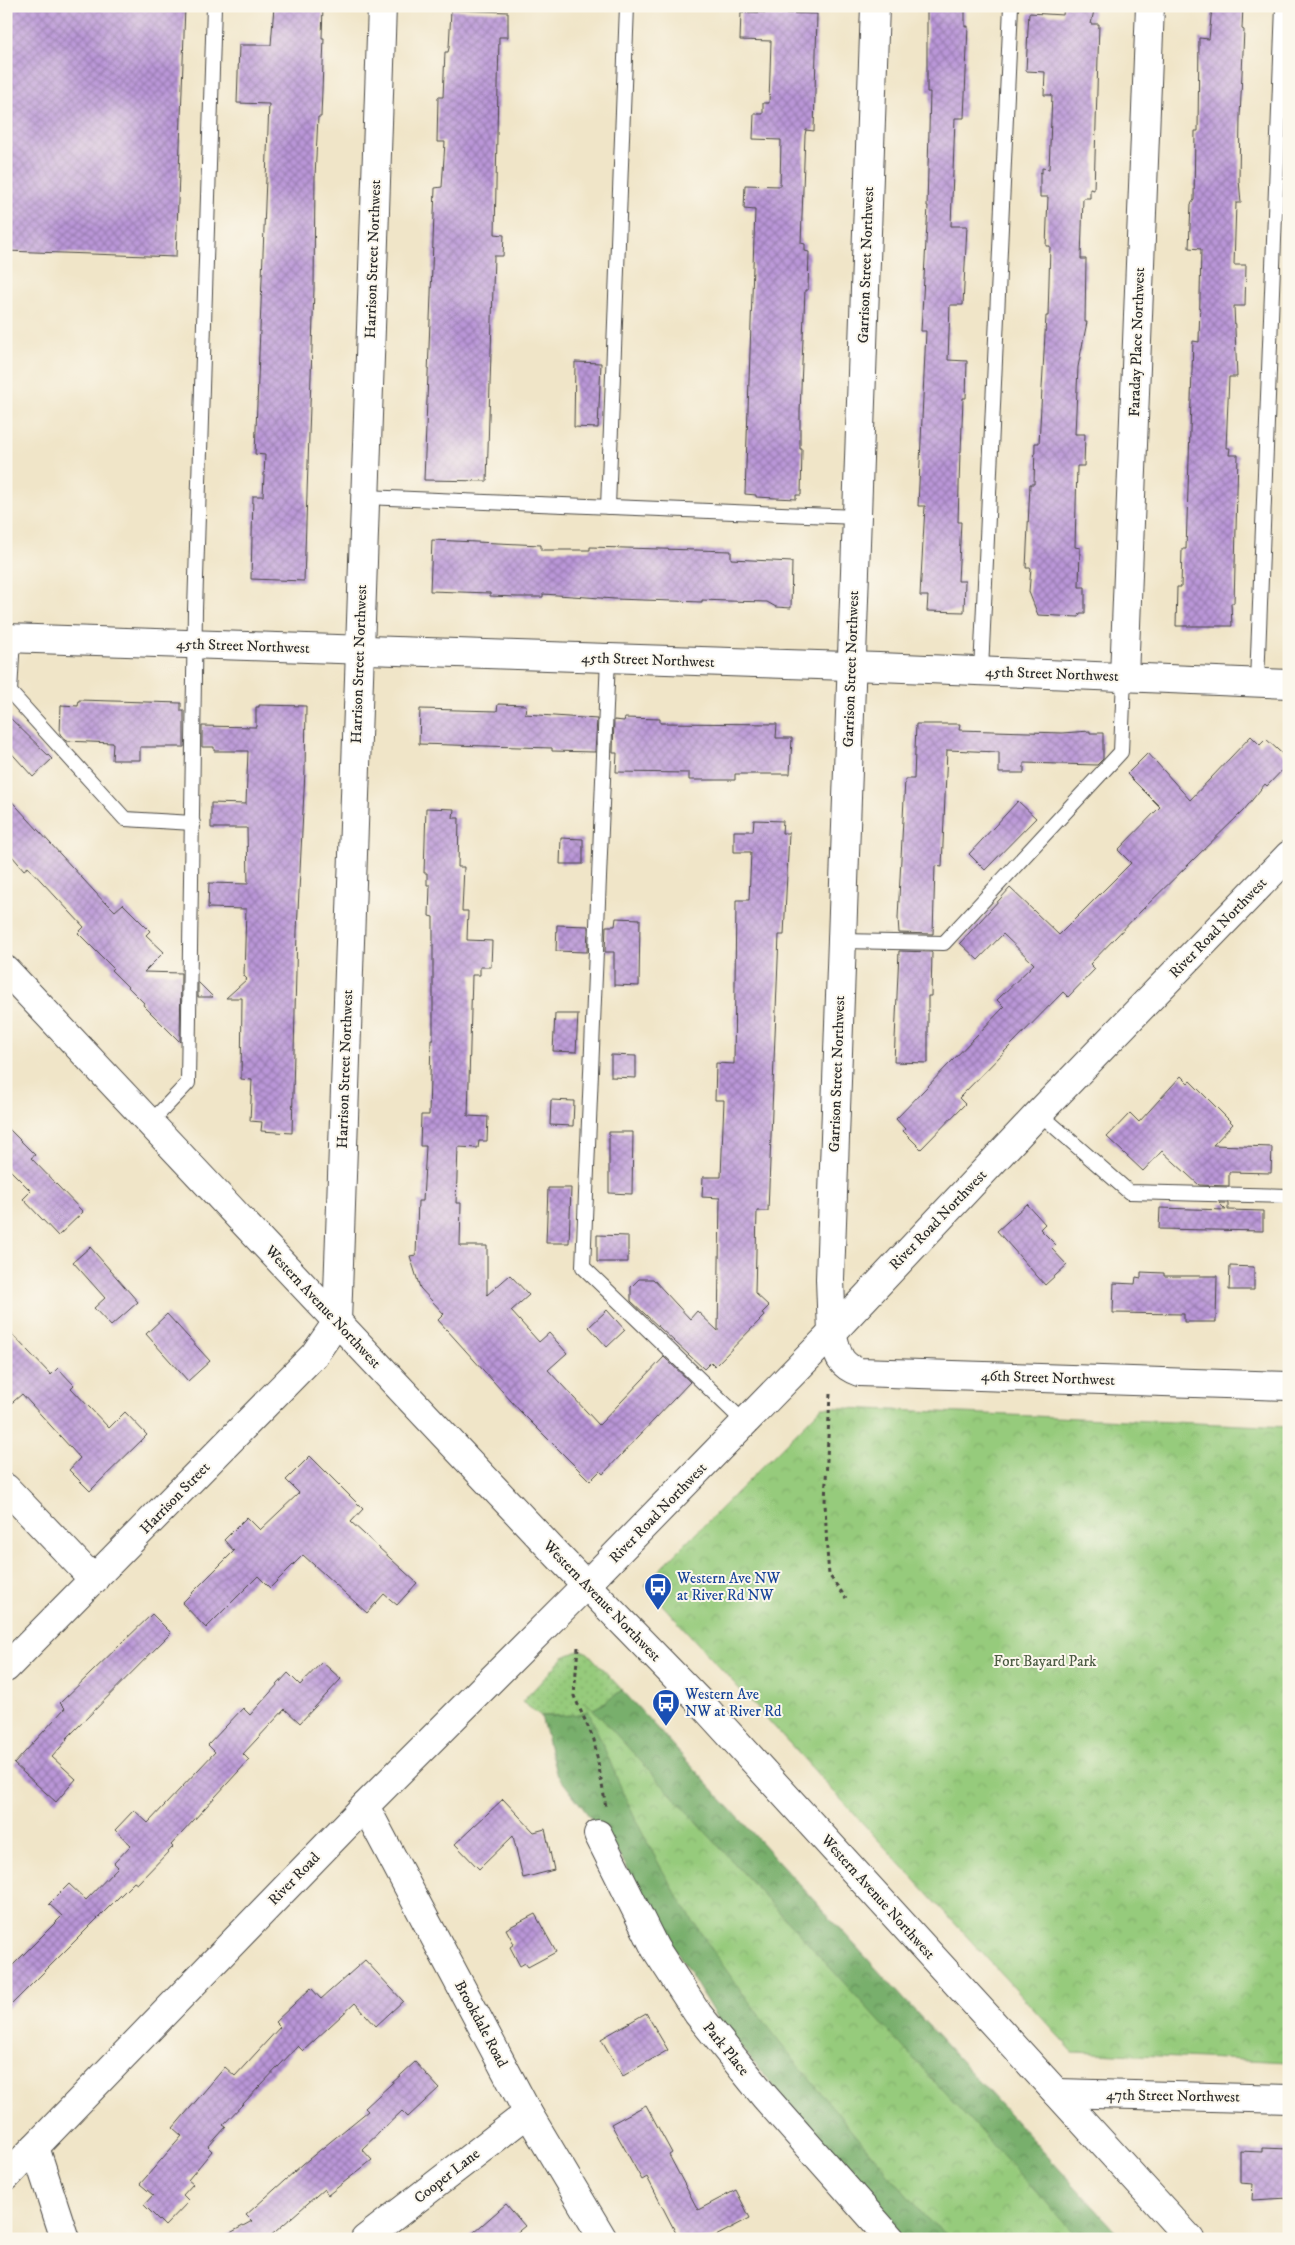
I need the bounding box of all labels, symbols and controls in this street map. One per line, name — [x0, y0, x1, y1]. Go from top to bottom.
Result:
street label: Harrison Street Northwest — [361, 179, 385, 339]
street label: Garrison Street Northwest — [854, 186, 878, 344]
street label: Faraday Place Northwest — [1125, 267, 1149, 417]
street label: Harrison Street Northwest — [347, 584, 371, 744]
street label: Garrison Street Northwest — [839, 590, 863, 748]
street label: 45th Street Northwest — [176, 634, 310, 658]
street label: 45th Street Northwest — [581, 648, 715, 672]
street label: 45th Street Northwest — [985, 662, 1119, 686]
street label: River Road Northwest — [1165, 874, 1271, 982]
street label: Harrison Street Northwest — [333, 989, 357, 1149]
street label: Garrison Street Northwest — [825, 995, 849, 1153]
street label: River Road Northwest — [885, 1166, 991, 1274]
street label: Western Avenue Northwest — [260, 1241, 385, 1373]
street label: 46th Street Northwest — [981, 1366, 1115, 1390]
street label: Harrison Street — [136, 1458, 214, 1538]
street label: River Road Northwest — [605, 1459, 711, 1567]
street label: Western Avenue Northwest — [538, 1536, 665, 1666]
place label: Western Ave NW at River Rd NW — [676, 1569, 780, 1605]
bus stop icon: Western Ave NW at River Rd NW — [643, 1572, 673, 1611]
park label: Fort Bayard Park — [993, 1652, 1097, 1671]
place label: Western Ave NW at River Rd — [684, 1685, 782, 1721]
bus stop icon: Western Ave NW at River Rd — [651, 1688, 681, 1727]
street label: Western Avenue Northwest — [816, 1830, 939, 1963]
street label: River Road — [264, 1848, 324, 1910]
street label: Brookdale Road — [450, 1977, 512, 2071]
street label: Park Place — [699, 2018, 753, 2080]
street label: 47th Street Northwest — [1106, 2085, 1240, 2107]
street label: Cooper Lane — [410, 2144, 484, 2208]

